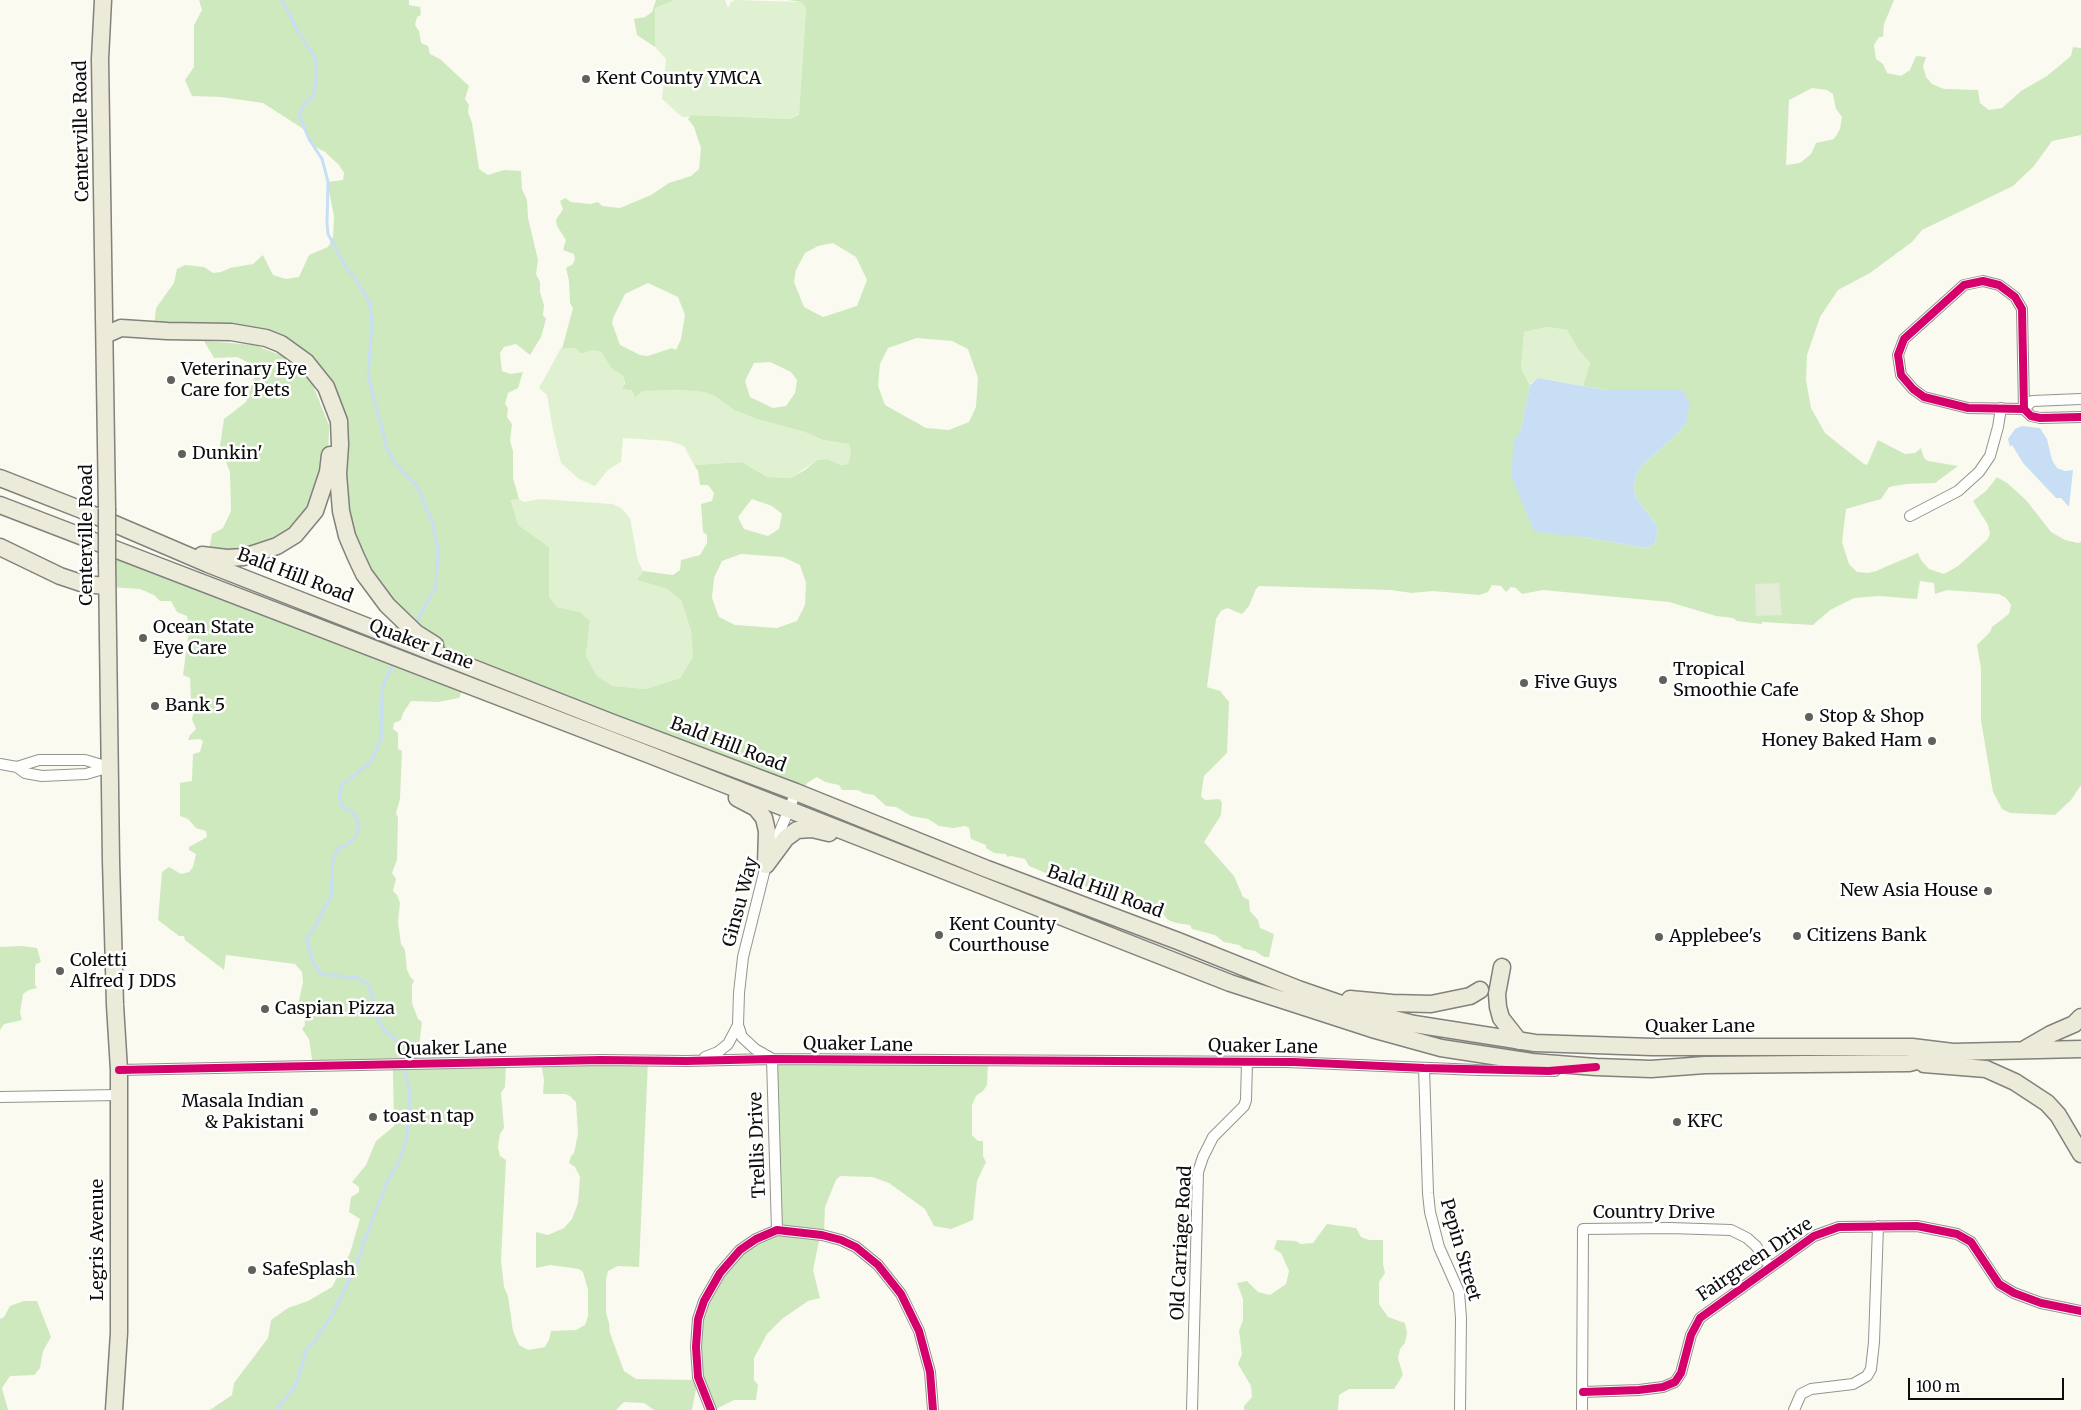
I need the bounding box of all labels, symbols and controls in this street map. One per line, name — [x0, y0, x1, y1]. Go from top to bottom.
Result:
street label: Centerville Road — [70, 60, 94, 202]
place label: Kent County YMCA — [596, 68, 761, 90]
marker: Kent County YMCA — [580, 73, 592, 85]
place label: Veterinary Eye Care for Pets — [181, 359, 307, 402]
marker: Veterinary Eye Care for Pets — [165, 374, 177, 386]
place label: Dunkin' — [192, 443, 263, 465]
marker: Dunkin' — [176, 448, 188, 460]
street label: Centerville Road — [76, 464, 98, 606]
street label: Bald Hill Road — [234, 544, 356, 608]
street label: Quaker Lane — [366, 615, 476, 675]
place label: Ocean State Eye Care — [153, 617, 254, 660]
marker: Ocean State Eye Care — [137, 632, 149, 644]
place label: Tropical Smoothie Cafe — [1673, 659, 1799, 702]
place label: Five Guys — [1534, 672, 1617, 694]
marker: Tropical Smoothie Cafe — [1657, 674, 1669, 686]
marker: Five Guys — [1518, 677, 1530, 689]
place label: Bank 5 — [165, 695, 225, 717]
marker: Bank 5 — [149, 700, 161, 712]
place label: Stop & Shop — [1819, 706, 1924, 728]
marker: Stop & Shop — [1803, 711, 1815, 723]
street label: Bald Hill Road — [667, 713, 789, 777]
place label: Honey Baked Ham — [1762, 730, 1922, 752]
marker: Honey Baked Ham — [1926, 735, 1938, 747]
street label: Ginsu Way — [719, 855, 763, 949]
street label: Bald Hill Road — [1044, 861, 1166, 923]
place label: New Asia House — [1840, 880, 1978, 902]
marker: New Asia House — [1982, 885, 1994, 897]
place label: Kent County Courthouse — [949, 914, 1056, 956]
place label: Citizens Bank — [1807, 925, 1927, 947]
place label: Applebee's — [1669, 926, 1761, 948]
marker: Kent County Courthouse — [933, 929, 945, 941]
marker: Citizens Bank — [1791, 930, 1803, 942]
marker: Applebee's — [1653, 931, 1665, 943]
place label: Coletti Alfred J DDS — [70, 950, 176, 992]
marker: Coletti Alfred J DDS — [54, 965, 66, 977]
place label: Caspian Pizza — [275, 998, 395, 1020]
marker: Caspian Pizza — [259, 1003, 271, 1015]
street label: Quaker Lane — [1645, 1016, 1755, 1038]
street label: Quaker Lane — [803, 1033, 913, 1057]
street label: Quaker Lane — [1208, 1035, 1318, 1059]
street label: Quaker Lane — [397, 1037, 507, 1061]
place label: Masala Indian & Pakistani — [181, 1091, 304, 1134]
street label: Trellis Drive — [745, 1092, 771, 1198]
marker: Masala Indian & Pakistani — [308, 1106, 320, 1118]
place label: toast n tap — [383, 1106, 474, 1128]
marker: toast n tap — [367, 1111, 379, 1123]
place label: KFC — [1687, 1111, 1723, 1133]
marker: KFC — [1671, 1116, 1683, 1128]
street label: Old Carriage Road — [1167, 1165, 1197, 1321]
street label: Legris Avenue — [87, 1179, 109, 1301]
street label: Pepin Street — [1435, 1196, 1485, 1304]
street label: Country Drive — [1593, 1202, 1715, 1224]
street label: Fairgreen Drive — [1693, 1214, 1817, 1306]
place label: SafeSplash — [262, 1259, 355, 1281]
marker: SafeSplash — [246, 1264, 258, 1276]
scale bar — [1911, 1368, 2067, 1400]
text: 100 m — [1916, 1377, 1960, 1396]

